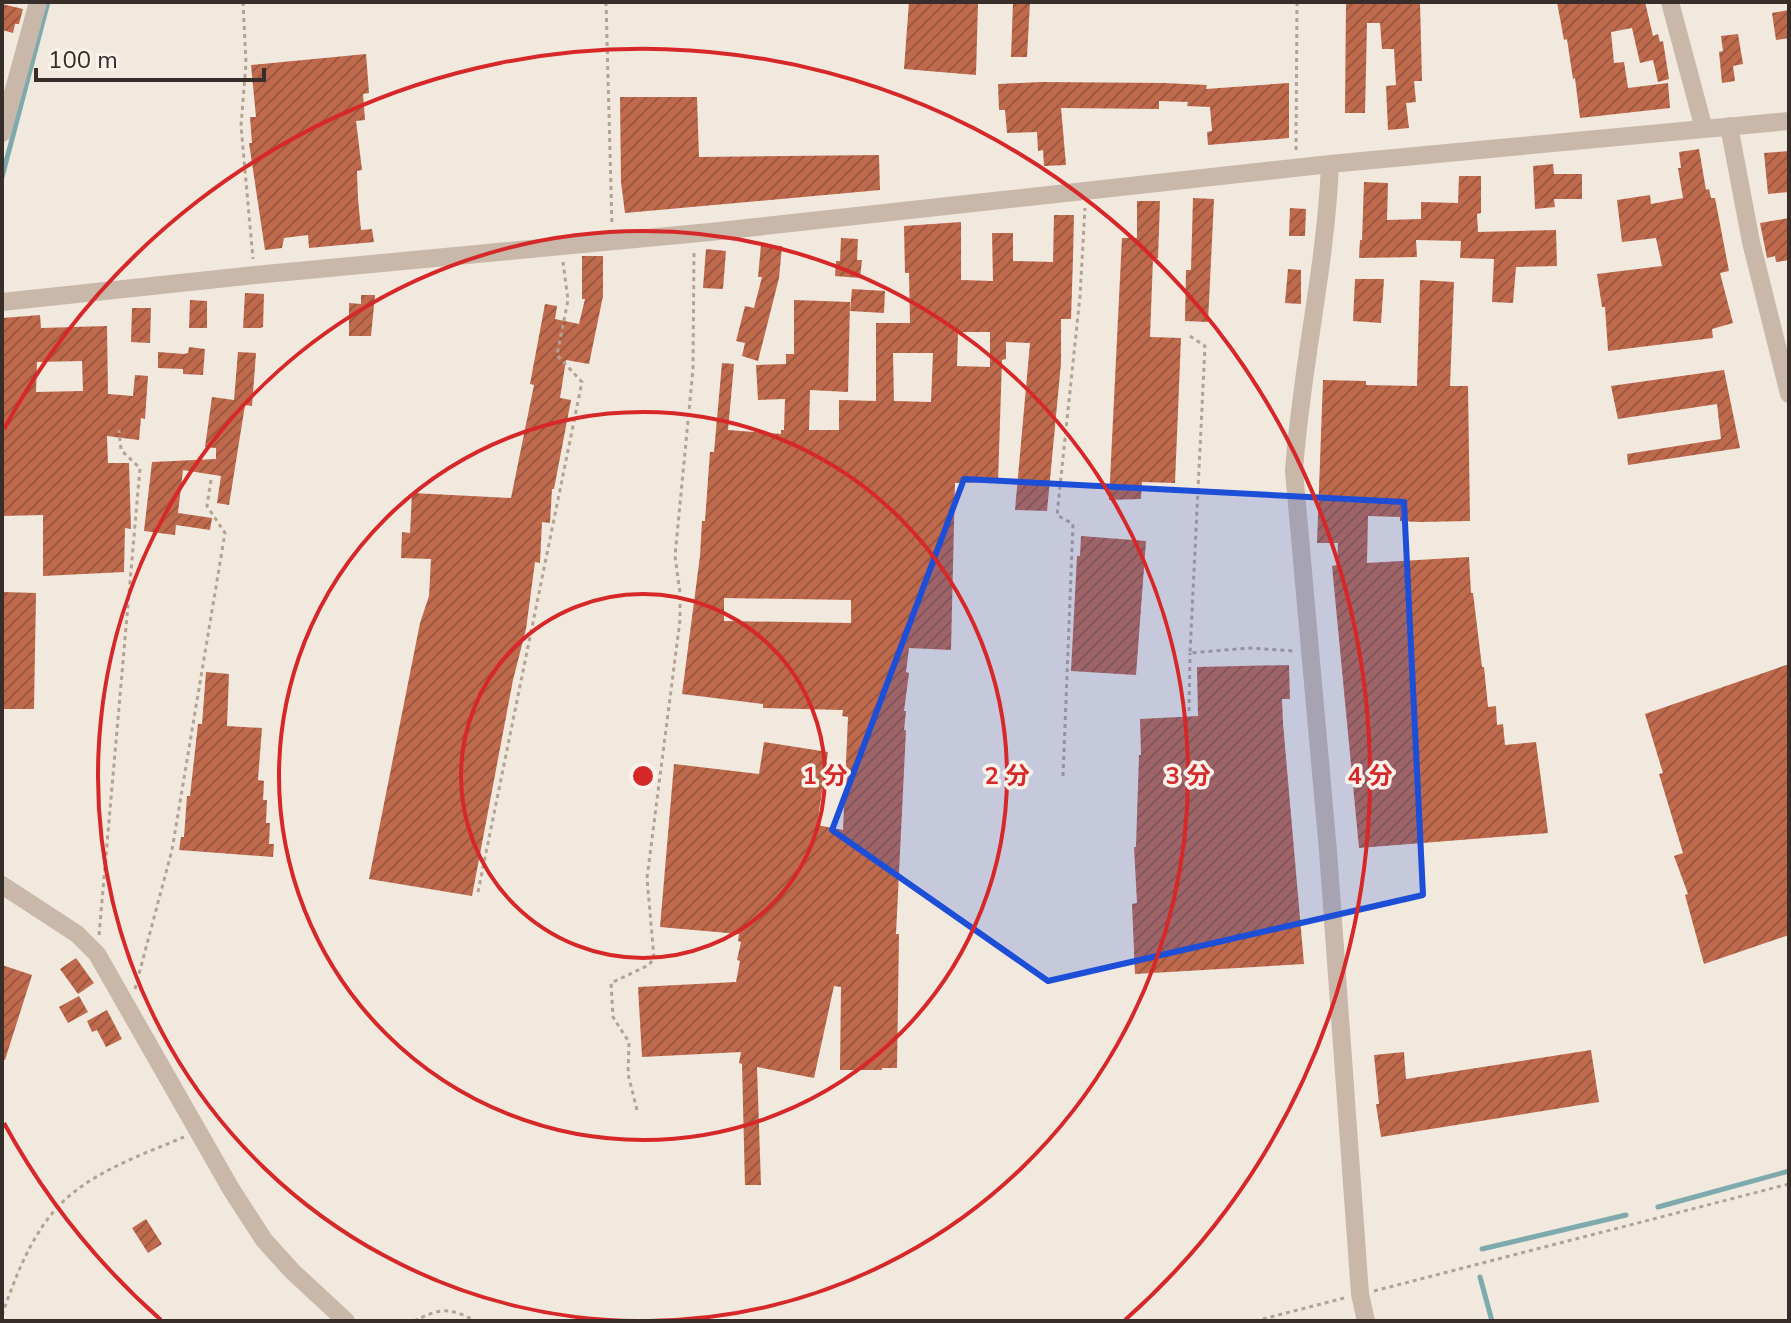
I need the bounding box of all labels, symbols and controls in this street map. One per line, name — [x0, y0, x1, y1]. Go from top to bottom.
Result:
scale bar — [36, 32, 264, 82]
text: 100 m — [48, 44, 118, 76]
text: 1 分 — [803, 760, 847, 792]
text: 2 分 — [985, 760, 1029, 792]
text: 3 分 — [1166, 760, 1210, 792]
text: 4 分 — [1348, 760, 1392, 792]
centre of rings — [629, 762, 657, 790]

